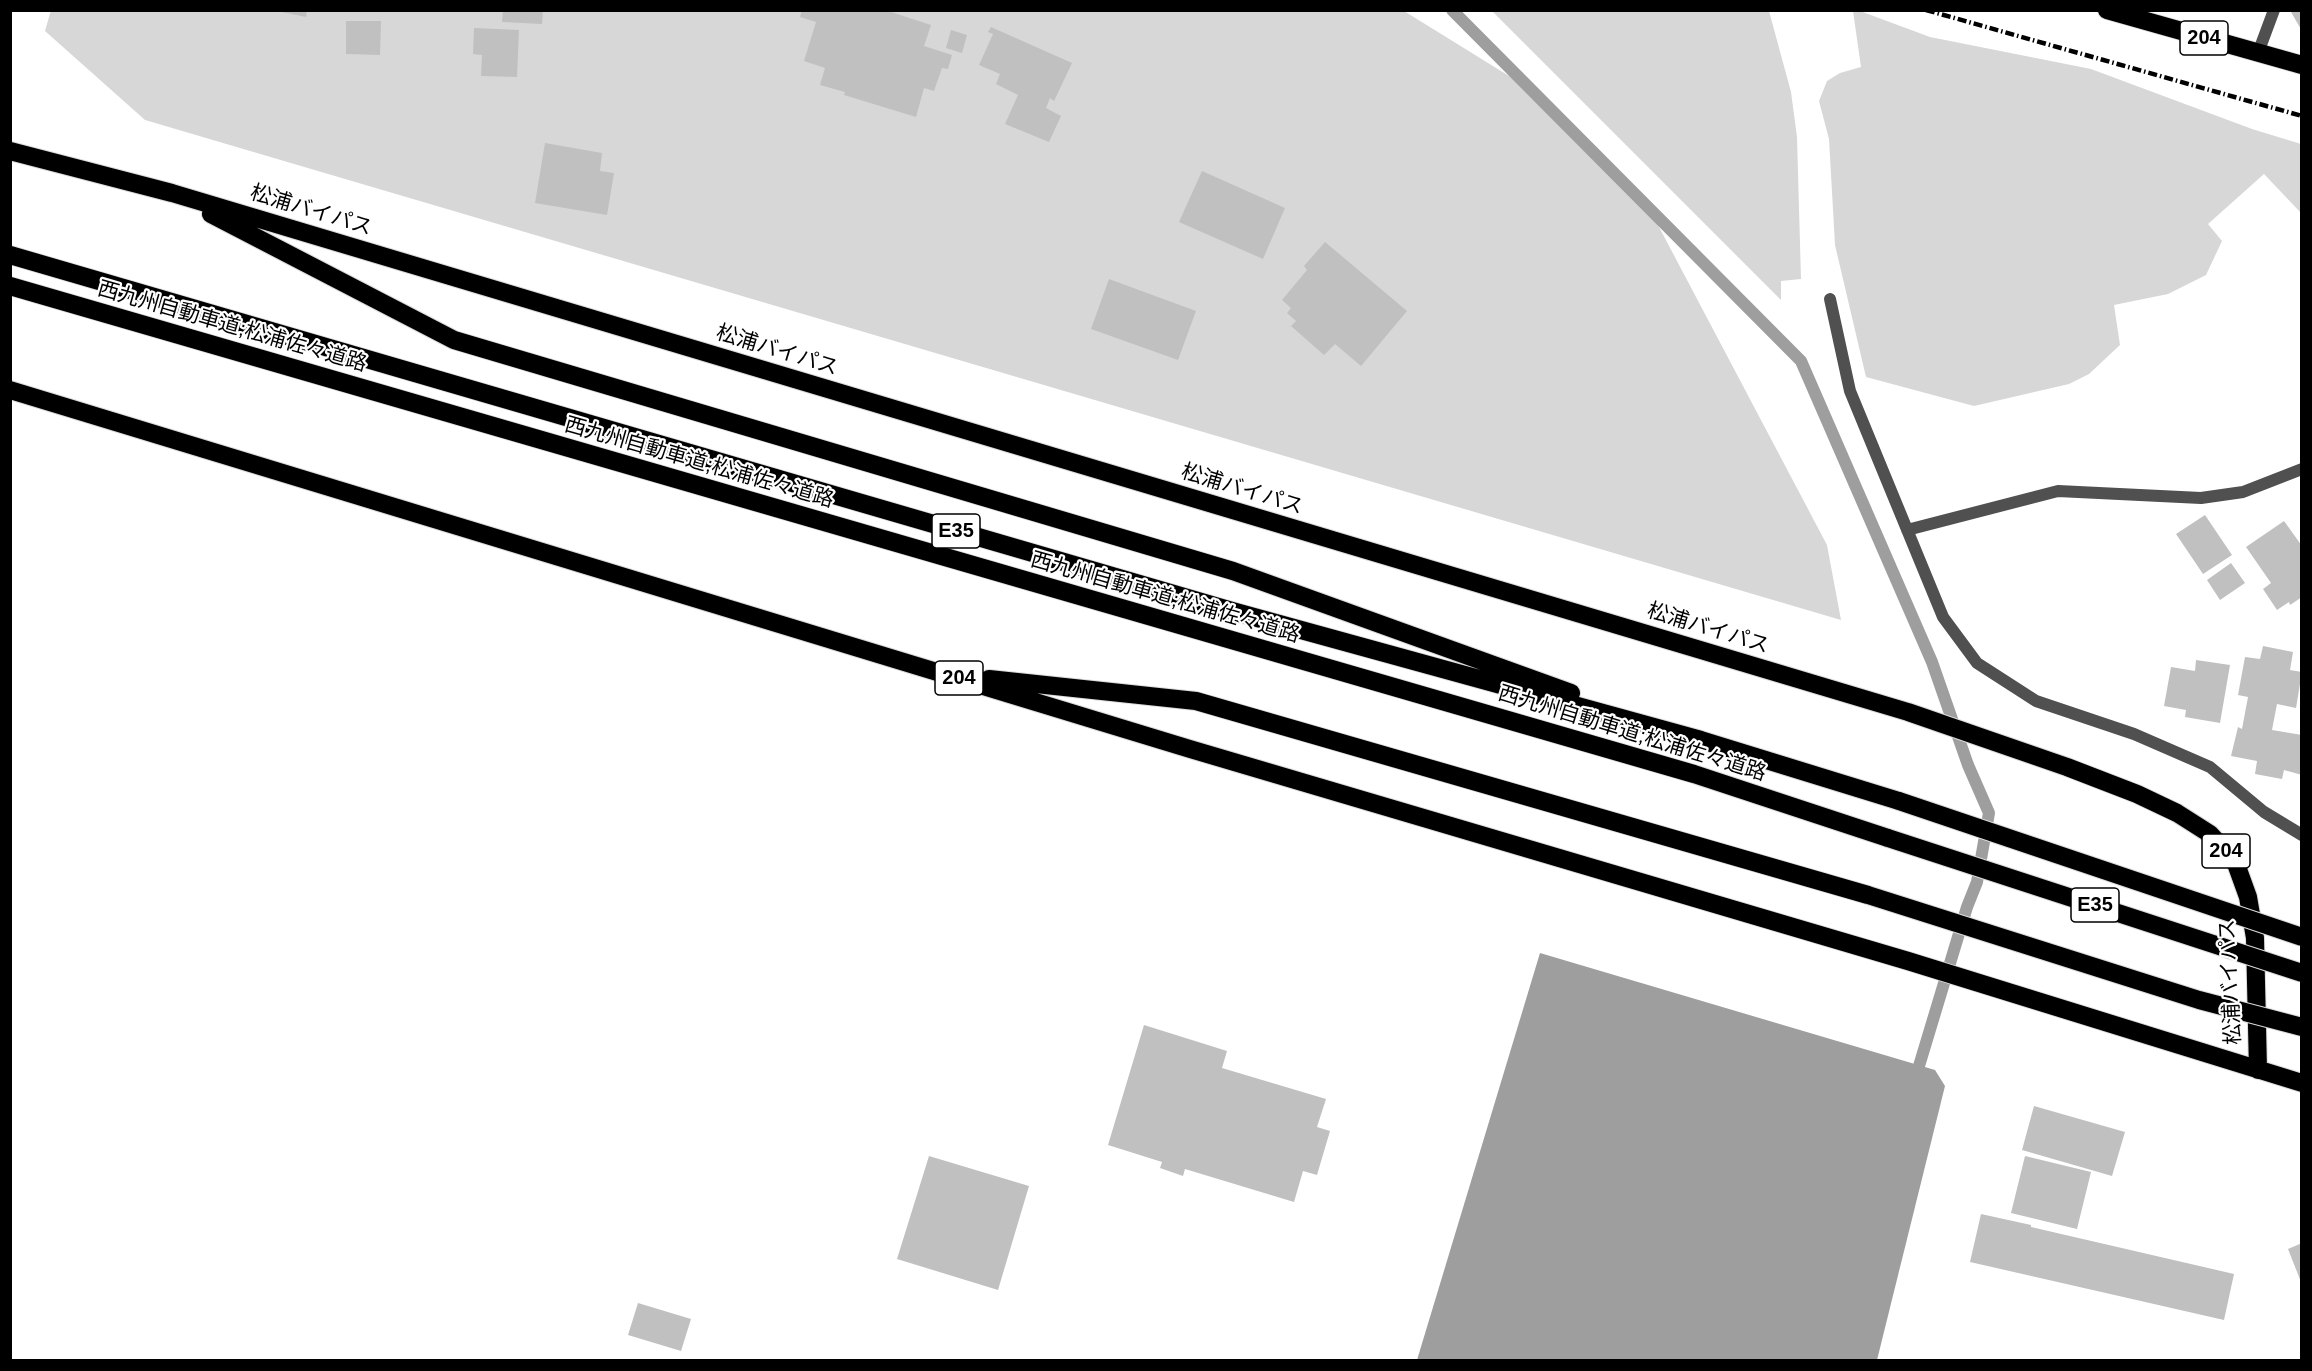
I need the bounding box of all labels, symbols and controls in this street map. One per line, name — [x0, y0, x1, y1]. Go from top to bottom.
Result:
road number: 204 — [2180, 21, 2228, 55]
street label: 松浦バイパス — [247, 181, 375, 241]
street label: 西九州自動車道;松浦佐々道路 — [95, 276, 369, 378]
street label: 松浦バイパス — [713, 321, 841, 381]
street label: 西九州自動車道;松浦佐々道路 — [562, 412, 836, 514]
street label: 松浦バイパス — [1178, 460, 1306, 520]
road number: E35 — [932, 514, 980, 548]
street label: 西九州自動車道;松浦佐々道路 — [1028, 547, 1302, 649]
street label: 松浦バイパス — [1644, 599, 1772, 659]
road number: 204 — [935, 661, 983, 695]
street label: 西九州自動車道;松浦佐々道路 — [1495, 681, 1769, 787]
road number: 204 — [2202, 834, 2250, 868]
road number: E35 — [2071, 888, 2119, 922]
street label: 松浦バイパス — [2215, 918, 2247, 1046]

